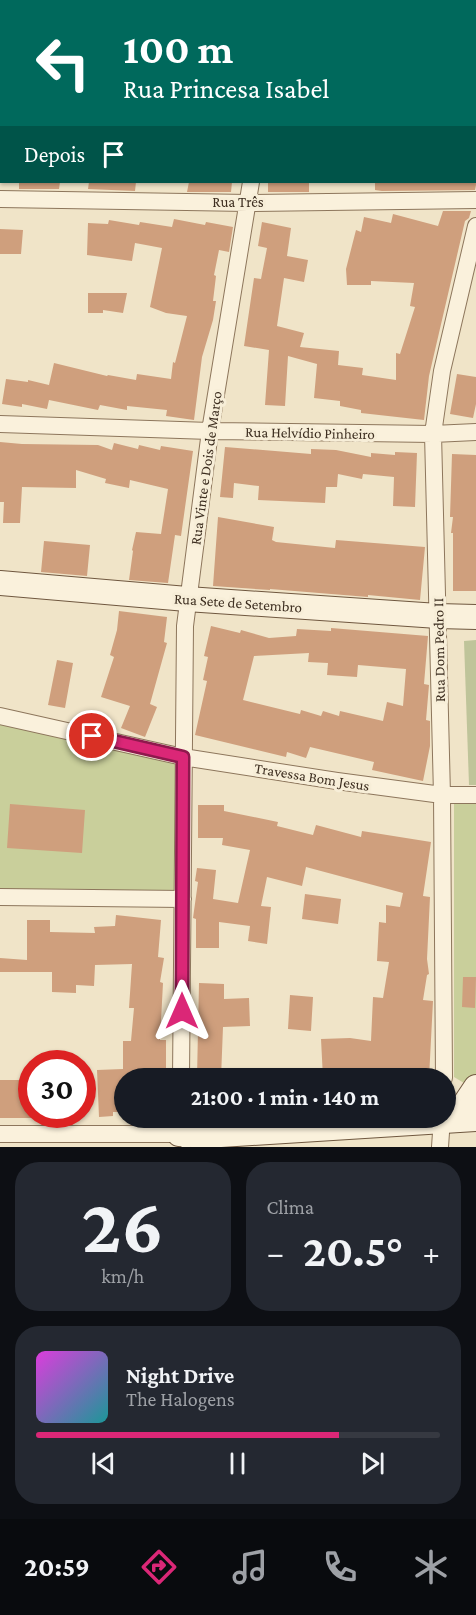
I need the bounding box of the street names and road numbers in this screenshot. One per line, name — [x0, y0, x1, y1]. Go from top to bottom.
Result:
street label: Rua Três — [212, 194, 264, 210]
street label: Rua Vinte e Dois de Março — [187, 390, 226, 546]
street label: Rua Helvídio Pinheiro — [245, 424, 375, 442]
street label: Rua Sete de Setembro — [173, 591, 303, 615]
street label: Rua Dom Pedro II — [430, 598, 448, 702]
street label: Travessa Bom Jesus — [253, 760, 371, 795]

